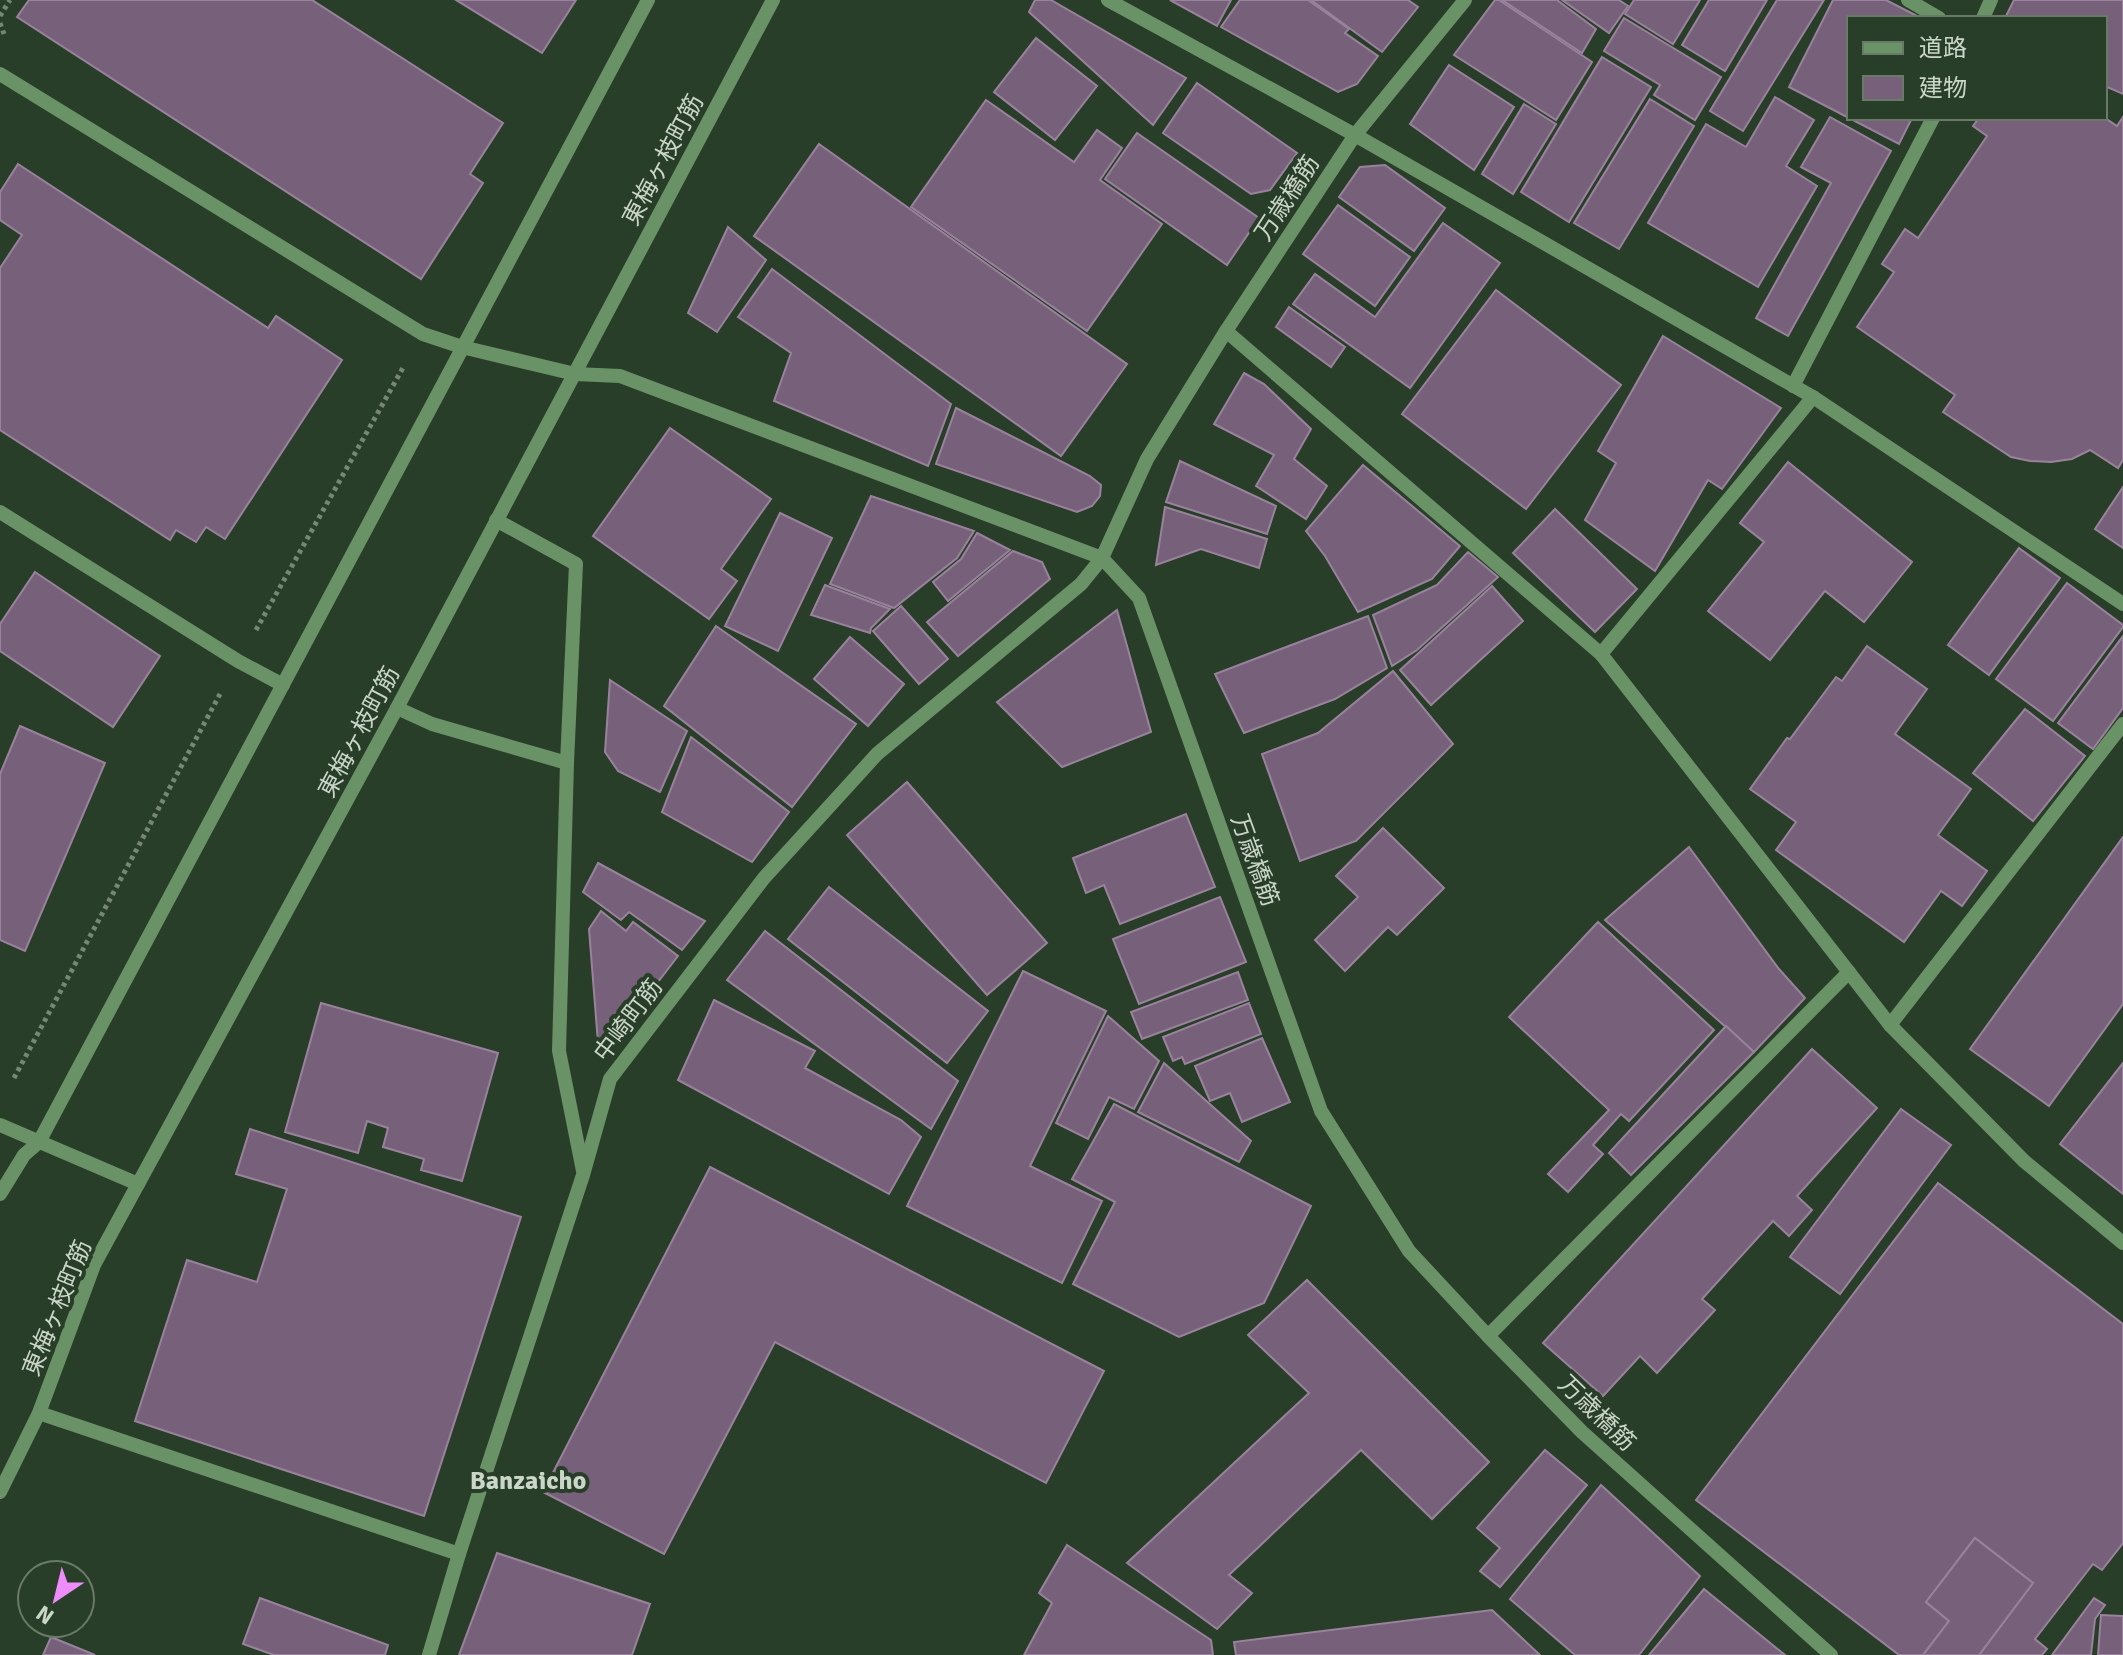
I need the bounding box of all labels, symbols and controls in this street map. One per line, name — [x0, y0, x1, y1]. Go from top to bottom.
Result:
legend — [1847, 16, 2107, 120]
text: 道路 — [1919, 33, 1967, 63]
text: 建物 — [1919, 73, 1967, 103]
street label: 東梅ヶ枝町筋 — [616, 89, 710, 231]
street label: 万歳橋筋 — [1248, 150, 1326, 246]
street label: 東梅ヶ枝町筋 — [312, 661, 406, 803]
street label: 万歳橋筋 — [1224, 810, 1286, 910]
street label: 中崎町筋 — [587, 973, 669, 1067]
street label: 東梅ヶ枝町筋 — [16, 1236, 98, 1380]
street label: 万歳橋筋 — [1552, 1369, 1642, 1457]
district label: Banzaicho — [470, 1465, 586, 1497]
north arrow — [16, 1559, 96, 1639]
text: N — [31, 1600, 59, 1630]

